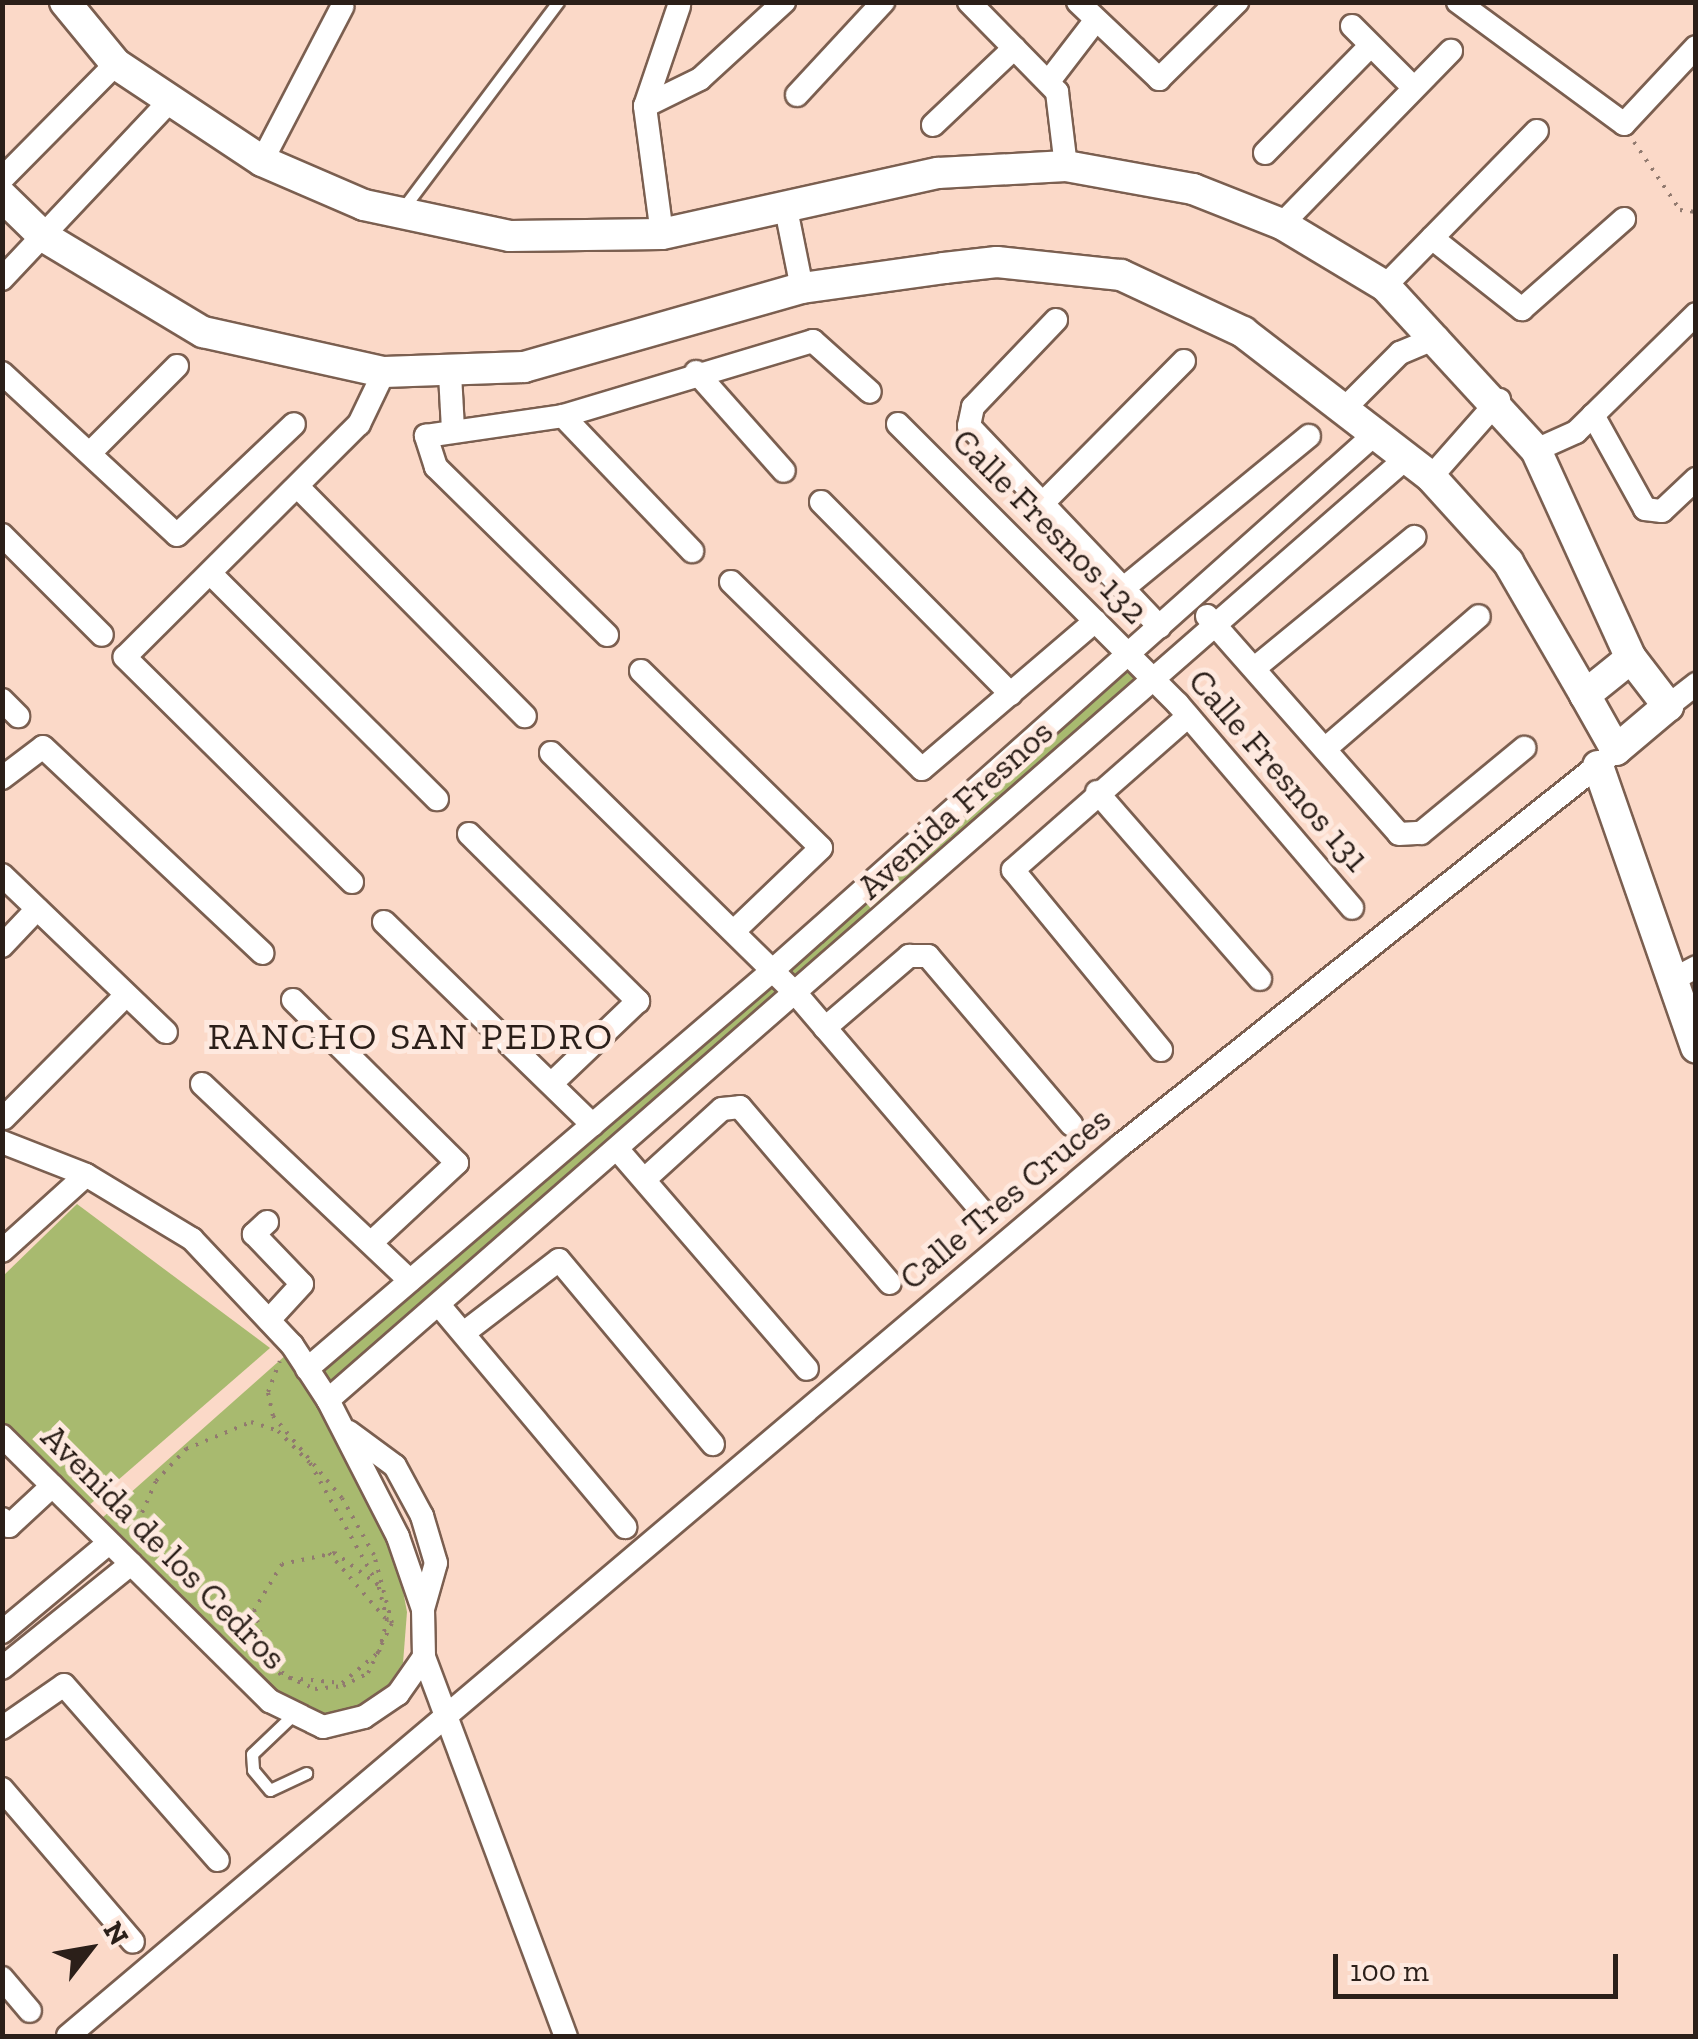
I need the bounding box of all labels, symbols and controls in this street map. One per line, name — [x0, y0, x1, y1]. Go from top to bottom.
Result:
street label: Calle Fresnos 132 — [944, 420, 1156, 632]
street label: Calle Fresnos 131 — [1180, 660, 1378, 880]
street label: Avenida Fresnos — [849, 710, 1061, 908]
district label: RANCHO SAN PEDRO — [208, 1014, 614, 1060]
street label: Calle Tres Cruces — [891, 1097, 1119, 1299]
street label: Avenida de los Cedros — [33, 1416, 295, 1678]
north arrow — [40, 1899, 140, 1999]
text: N — [97, 1916, 136, 1951]
scale bar — [1338, 1934, 1623, 1996]
text: 100 m — [1350, 1953, 1429, 1989]

